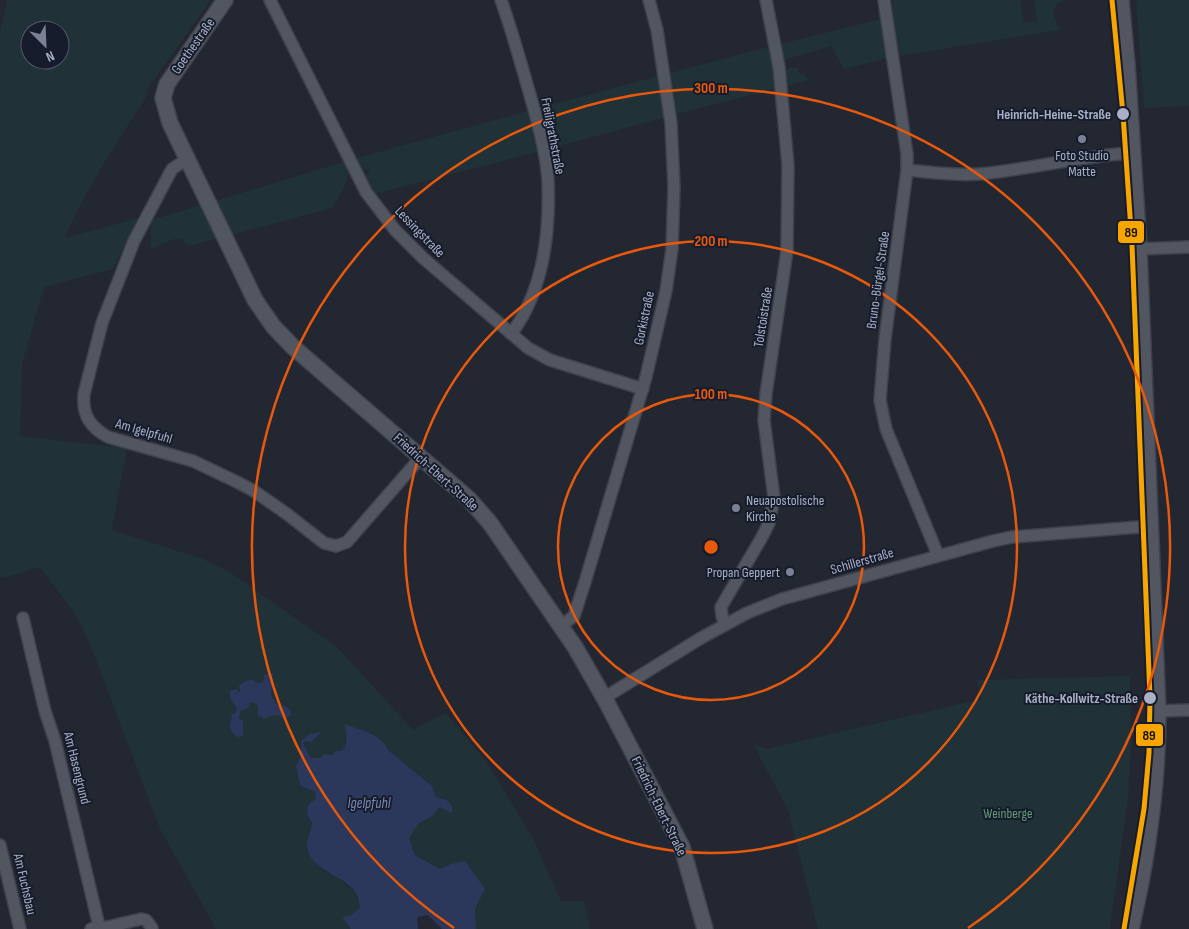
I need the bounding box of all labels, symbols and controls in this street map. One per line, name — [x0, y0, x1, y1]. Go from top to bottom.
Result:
street label: Goethestraße — [168, 15, 218, 77]
north arrow — [20, 20, 70, 70]
text: N — [43, 47, 57, 66]
text: 300 m — [694, 79, 728, 98]
street label: Freiligrathstraße — [537, 96, 569, 176]
place label: Heinrich-Heine-Straße — [997, 106, 1111, 123]
marker: Heinrich-Heine-Straße — [1115, 106, 1131, 122]
marker: Foto Studio Matte — [1076, 133, 1088, 145]
place label: Foto Studio Matte — [1055, 147, 1109, 180]
street label: Lessingstraße — [391, 203, 449, 261]
line badge: 89 — [1117, 220, 1145, 244]
text: 89 — [1124, 224, 1138, 241]
street label: Bruno-Bürgel-Straße — [863, 230, 893, 330]
text: 200 m — [694, 232, 728, 251]
street label: Tolstoistraße — [750, 286, 776, 348]
street label: Gorkistraße — [630, 289, 658, 347]
text: 100 m — [695, 385, 727, 404]
street label: Am Igelpfuhl — [113, 415, 174, 447]
street label: Friedrich-Ebert-Straße — [390, 429, 482, 515]
place label: Neuapostolische Kirche — [746, 492, 824, 525]
marker: Neuapostolische Kirche — [730, 502, 742, 514]
centre of rings — [702, 538, 720, 556]
street label: Schillerstraße — [828, 544, 896, 578]
place label: Propan Geppert — [707, 564, 780, 581]
marker: Propan Geppert — [784, 566, 796, 578]
place label: Käthe-Kollwitz-Straße — [1025, 690, 1138, 707]
marker: Käthe-Kollwitz-Straße — [1142, 690, 1158, 706]
line badge: 89 — [1135, 723, 1164, 747]
text: 89 — [1142, 727, 1156, 744]
street label: Am Hasengrund — [60, 729, 94, 806]
street label: Friedrich-Ebert-Straße — [628, 754, 690, 858]
water label: Igelpfuhl — [347, 794, 392, 813]
park label: Weinberge — [983, 805, 1033, 822]
street label: Am Fuchsbau — [9, 851, 40, 916]

